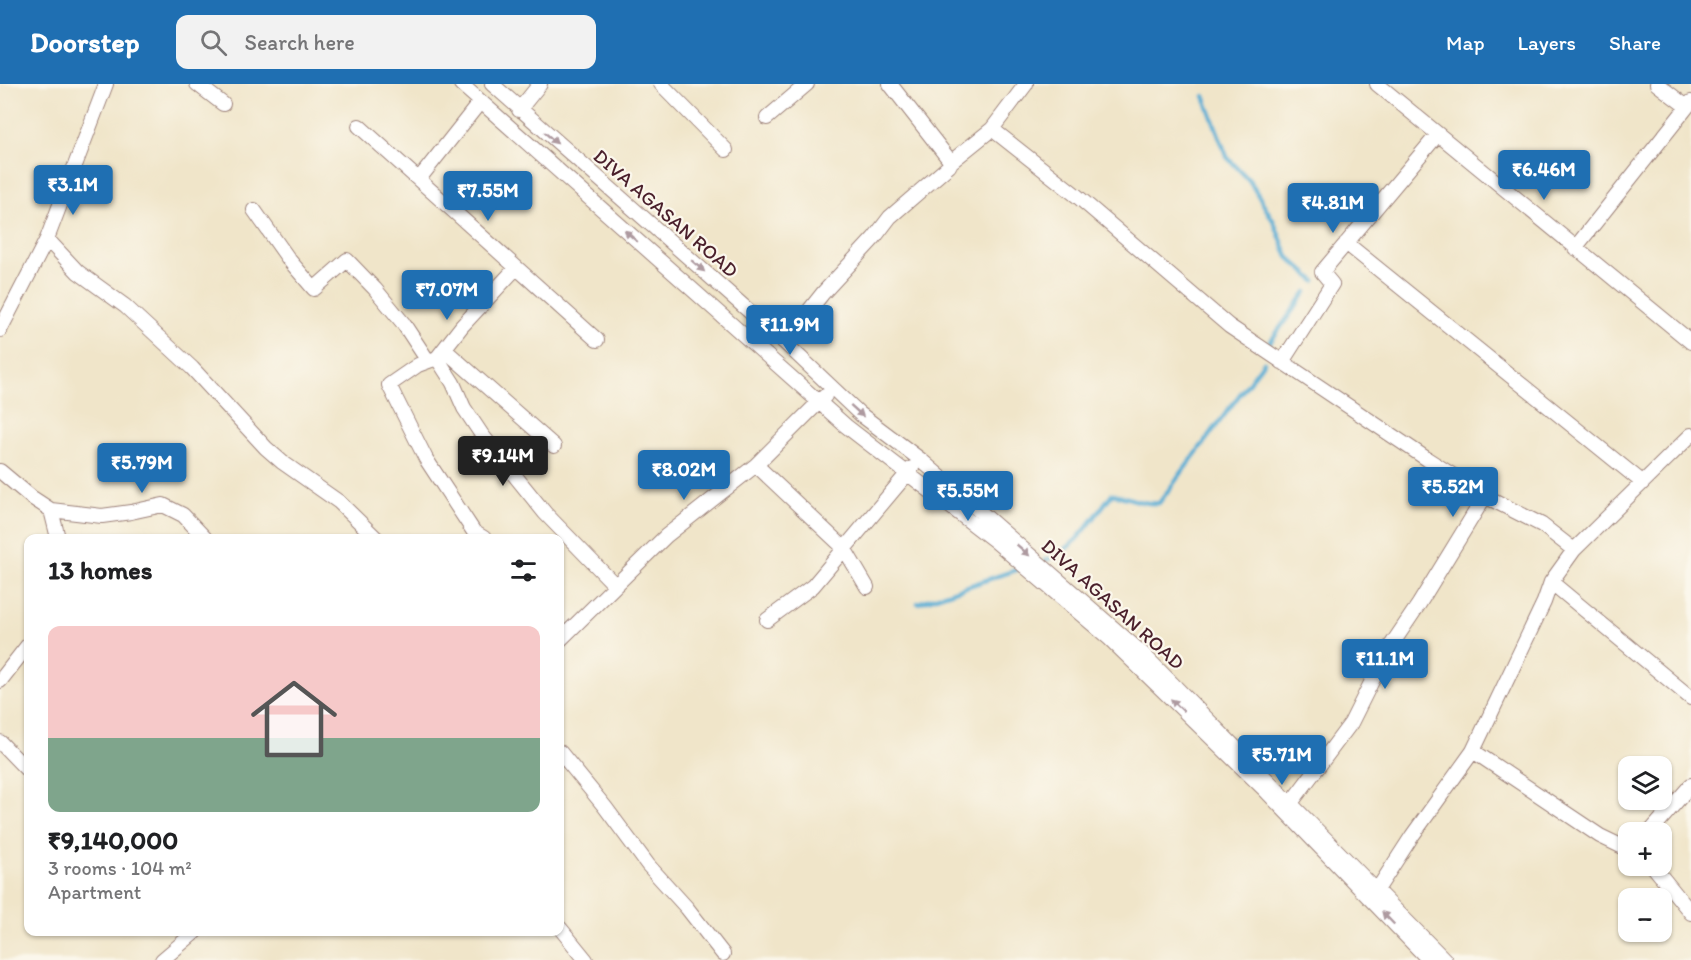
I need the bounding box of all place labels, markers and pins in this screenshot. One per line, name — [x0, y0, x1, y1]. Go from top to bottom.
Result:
pin: ₹6.46M — [1495, 150, 1593, 201]
pin: ₹3.1M — [31, 165, 115, 216]
pin: ₹7.55M — [439, 171, 537, 222]
pin: ₹4.81M — [1284, 183, 1382, 234]
pin: ₹7.07M — [398, 270, 496, 321]
pin: ₹11.9M — [741, 305, 839, 356]
pin: ₹9.14M — [454, 436, 552, 487]
pin: ₹5.79M — [93, 443, 191, 494]
pin: ₹8.02M — [635, 450, 733, 501]
pin: ₹5.52M — [1404, 467, 1502, 518]
pin: ₹5.55M — [919, 471, 1017, 522]
pin: ₹11.1M — [1336, 639, 1434, 690]
pin: ₹5.71M — [1233, 735, 1331, 786]

